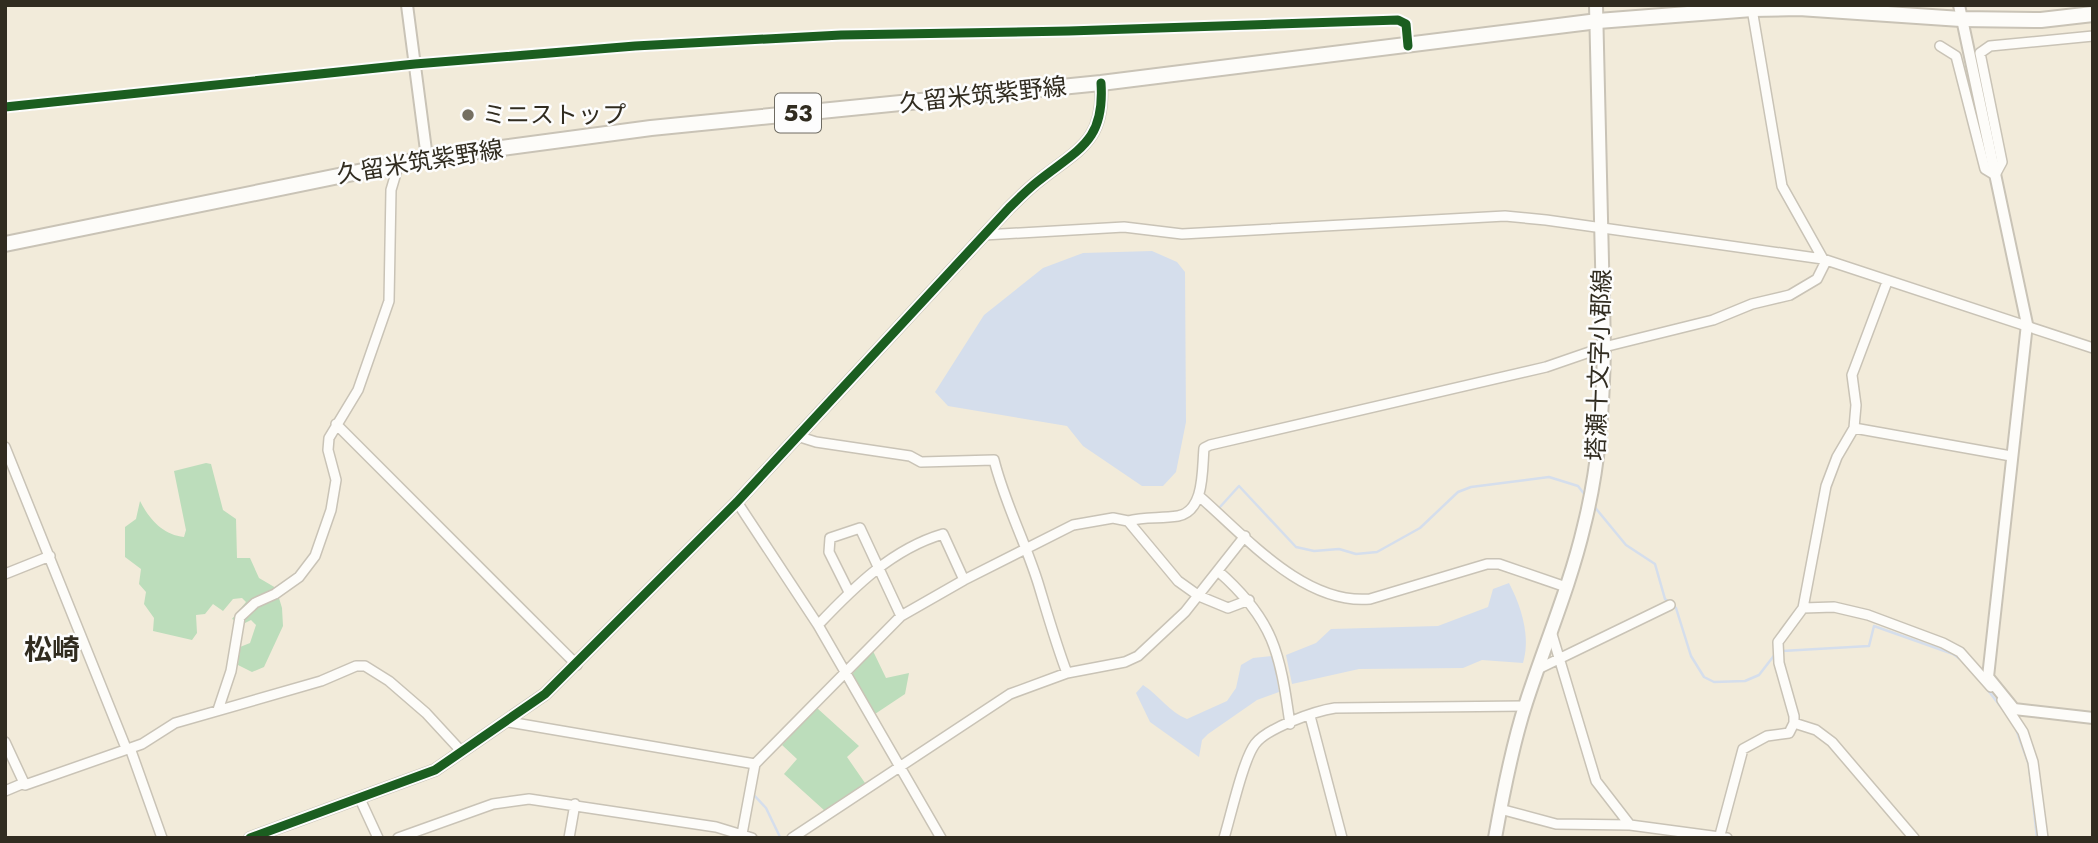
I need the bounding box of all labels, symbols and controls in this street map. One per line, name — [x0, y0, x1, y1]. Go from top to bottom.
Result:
street label: 久留米筑紫野線 — [898, 68, 1068, 121]
road number: 53 — [775, 94, 821, 132]
place label: ミニストップ — [482, 97, 626, 132]
marker: ミニストップ — [460, 107, 476, 123]
street label: 久留米筑紫野線 — [334, 131, 506, 192]
street label: 塔瀬十文字小郡線 — [1578, 268, 1619, 462]
district label: 松崎 — [24, 629, 80, 670]

